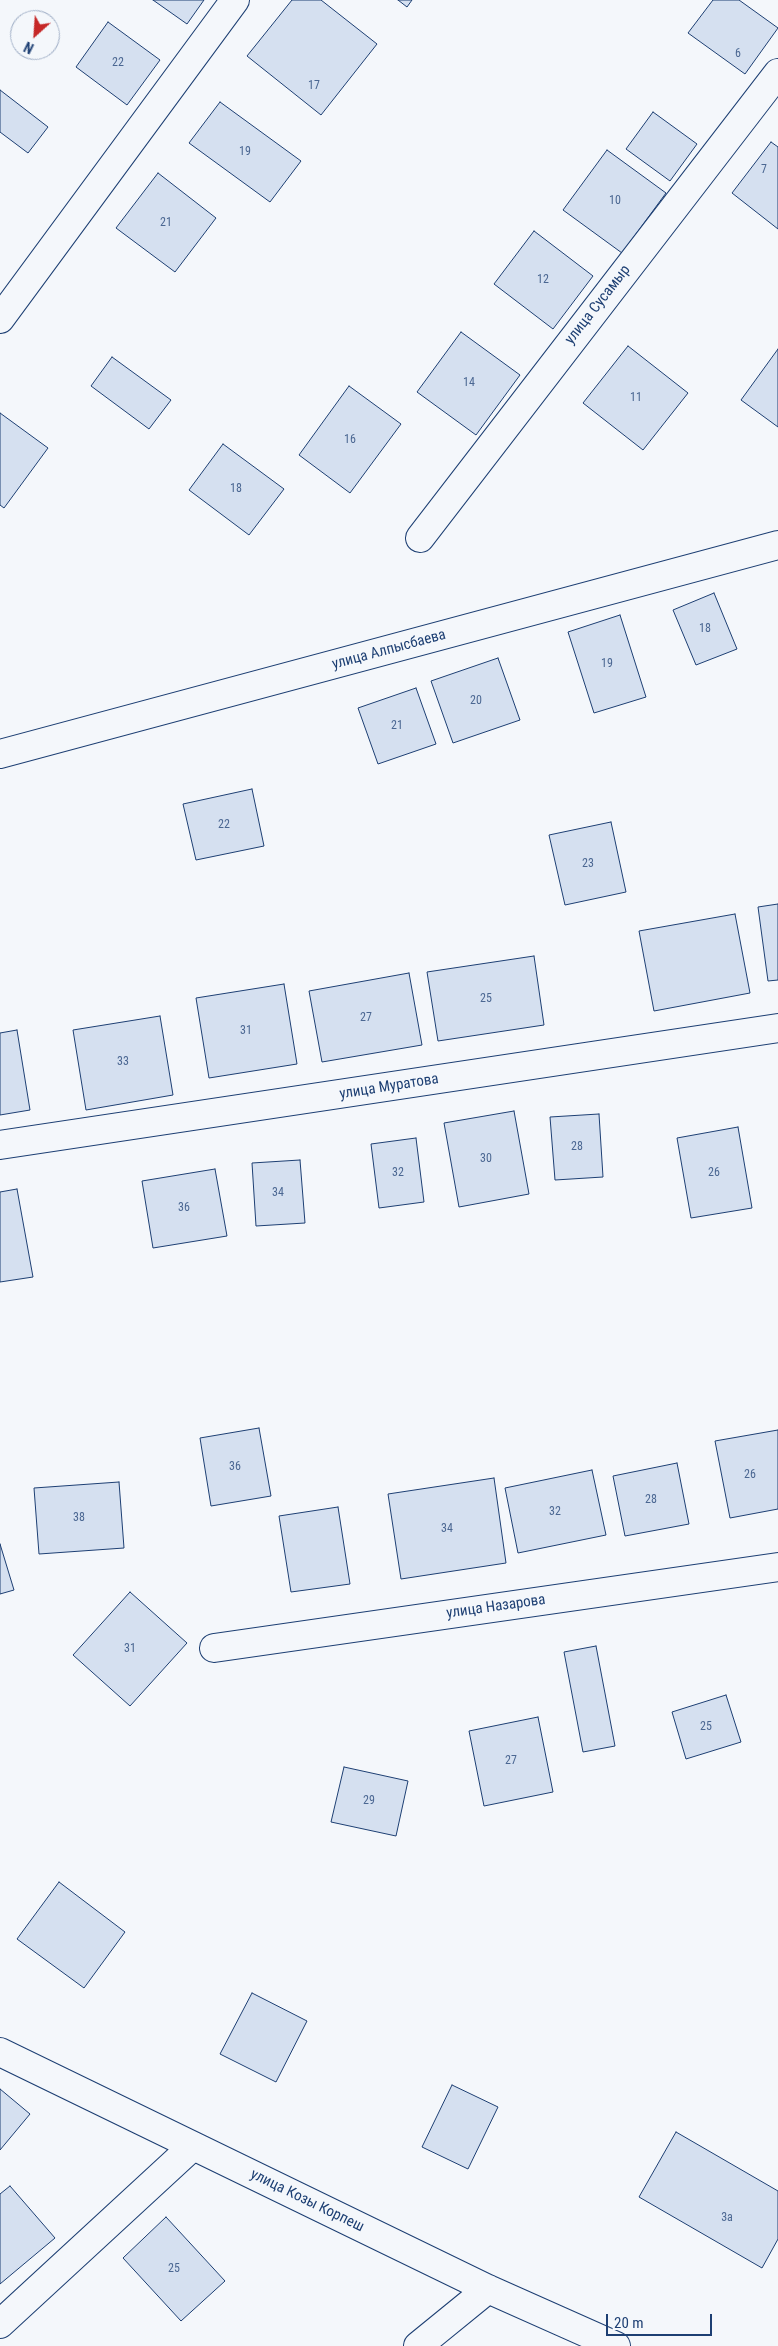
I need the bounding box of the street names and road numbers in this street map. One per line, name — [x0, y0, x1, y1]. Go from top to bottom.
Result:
street label: улица Сусамыр — [561, 262, 635, 348]
street label: улица Алпысбаева — [330, 626, 448, 674]
street label: улица Муратова — [338, 1070, 440, 1104]
street label: улица Назарова — [445, 1591, 547, 1623]
street label: улица Козы Корпеш — [247, 2166, 367, 2236]

